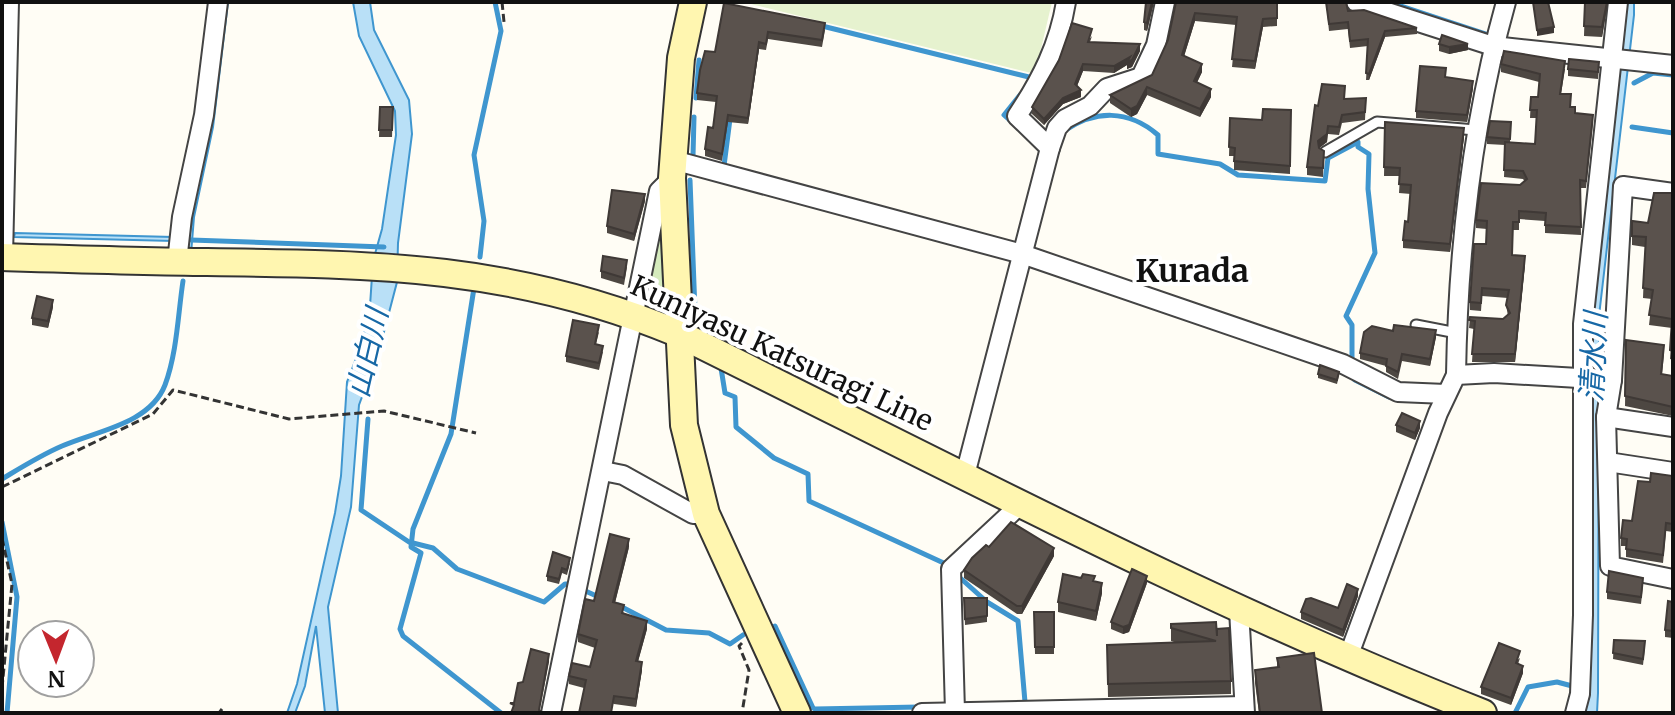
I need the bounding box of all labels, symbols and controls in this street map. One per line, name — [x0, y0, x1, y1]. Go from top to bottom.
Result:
district label: Kurada — [1135, 251, 1249, 291]
street label: Kuniyasu Katsuragi Line — [625, 267, 939, 439]
water label: 山白川 — [338, 302, 396, 401]
water label: 清水川 — [1572, 308, 1614, 403]
north arrow — [16, 619, 96, 699]
text: N — [47, 665, 65, 693]

